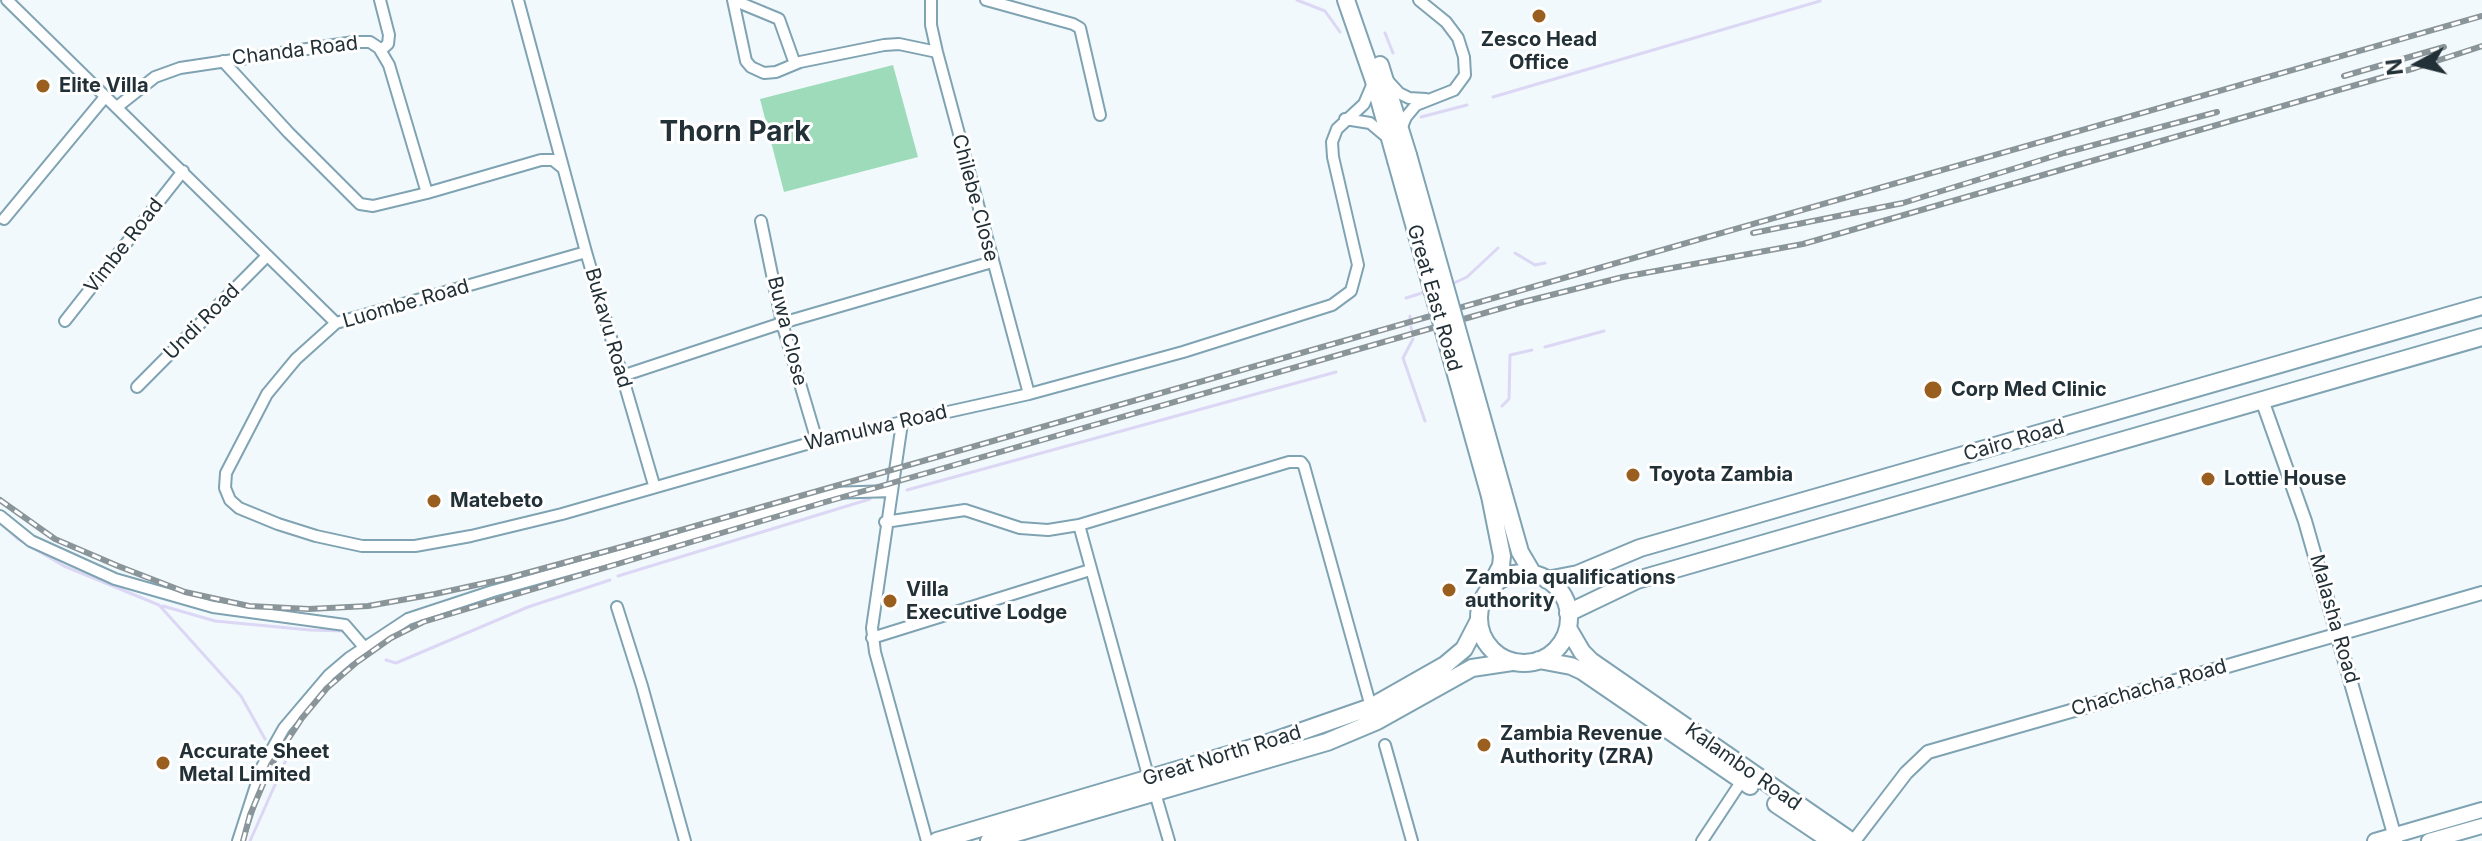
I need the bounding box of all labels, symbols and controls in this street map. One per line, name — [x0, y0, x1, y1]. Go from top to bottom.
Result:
marker: Zesco Head Office — [1530, 7, 1548, 25]
north arrow — [2378, 24, 2458, 104]
place label: Zesco Head Office — [1481, 28, 1597, 75]
street label: Chanda Road — [231, 31, 359, 71]
text: N — [2380, 57, 2408, 77]
place label: Elite Villa — [59, 74, 149, 98]
marker: Elite Villa — [34, 77, 52, 95]
district label: Thorn Park — [659, 116, 811, 150]
street label: Chilebe Close — [946, 132, 1004, 264]
street label: Vimbe Road — [79, 194, 169, 298]
street label: Great East Road — [1402, 222, 1466, 374]
street label: Bukavu Road — [579, 265, 637, 391]
street label: Luombe Road — [340, 274, 472, 334]
street label: Buwa Close — [762, 274, 812, 388]
street label: Undi Road — [159, 279, 245, 365]
place label: Corp Med Clinic — [1951, 378, 2107, 402]
marker: Corp Med Clinic — [1922, 379, 1944, 401]
street label: Wamulwa Road — [802, 400, 950, 456]
street label: Cairo Road — [1961, 415, 2067, 467]
place label: Toyota Zambia — [1649, 463, 1793, 487]
marker: Toyota Zambia — [1624, 466, 1642, 484]
place label: Lottie House — [2224, 467, 2346, 491]
marker: Lottie House — [2199, 470, 2217, 488]
place label: Matebeto — [450, 489, 543, 513]
marker: Matebeto — [425, 492, 443, 510]
street label: Malasha Road — [2304, 552, 2364, 686]
place label: Zambia qualifications authority — [1465, 566, 1676, 613]
place label: Villa Executive Lodge — [906, 578, 1067, 625]
marker: Zambia qualifications authority — [1440, 581, 1458, 599]
marker: Villa Executive Lodge — [881, 592, 899, 610]
street label: Chachacha Road — [2069, 654, 2229, 722]
street label: Kalambo Road — [1680, 718, 1806, 816]
street label: Great North Road — [1140, 720, 1304, 792]
place label: Zambia Revenue Authority (ZRA) — [1500, 722, 1662, 769]
marker: Zambia Revenue Authority (ZRA) — [1475, 736, 1493, 754]
place label: Accurate Sheet Metal Limited — [179, 740, 329, 787]
marker: Accurate Sheet Metal Limited — [154, 754, 172, 772]

